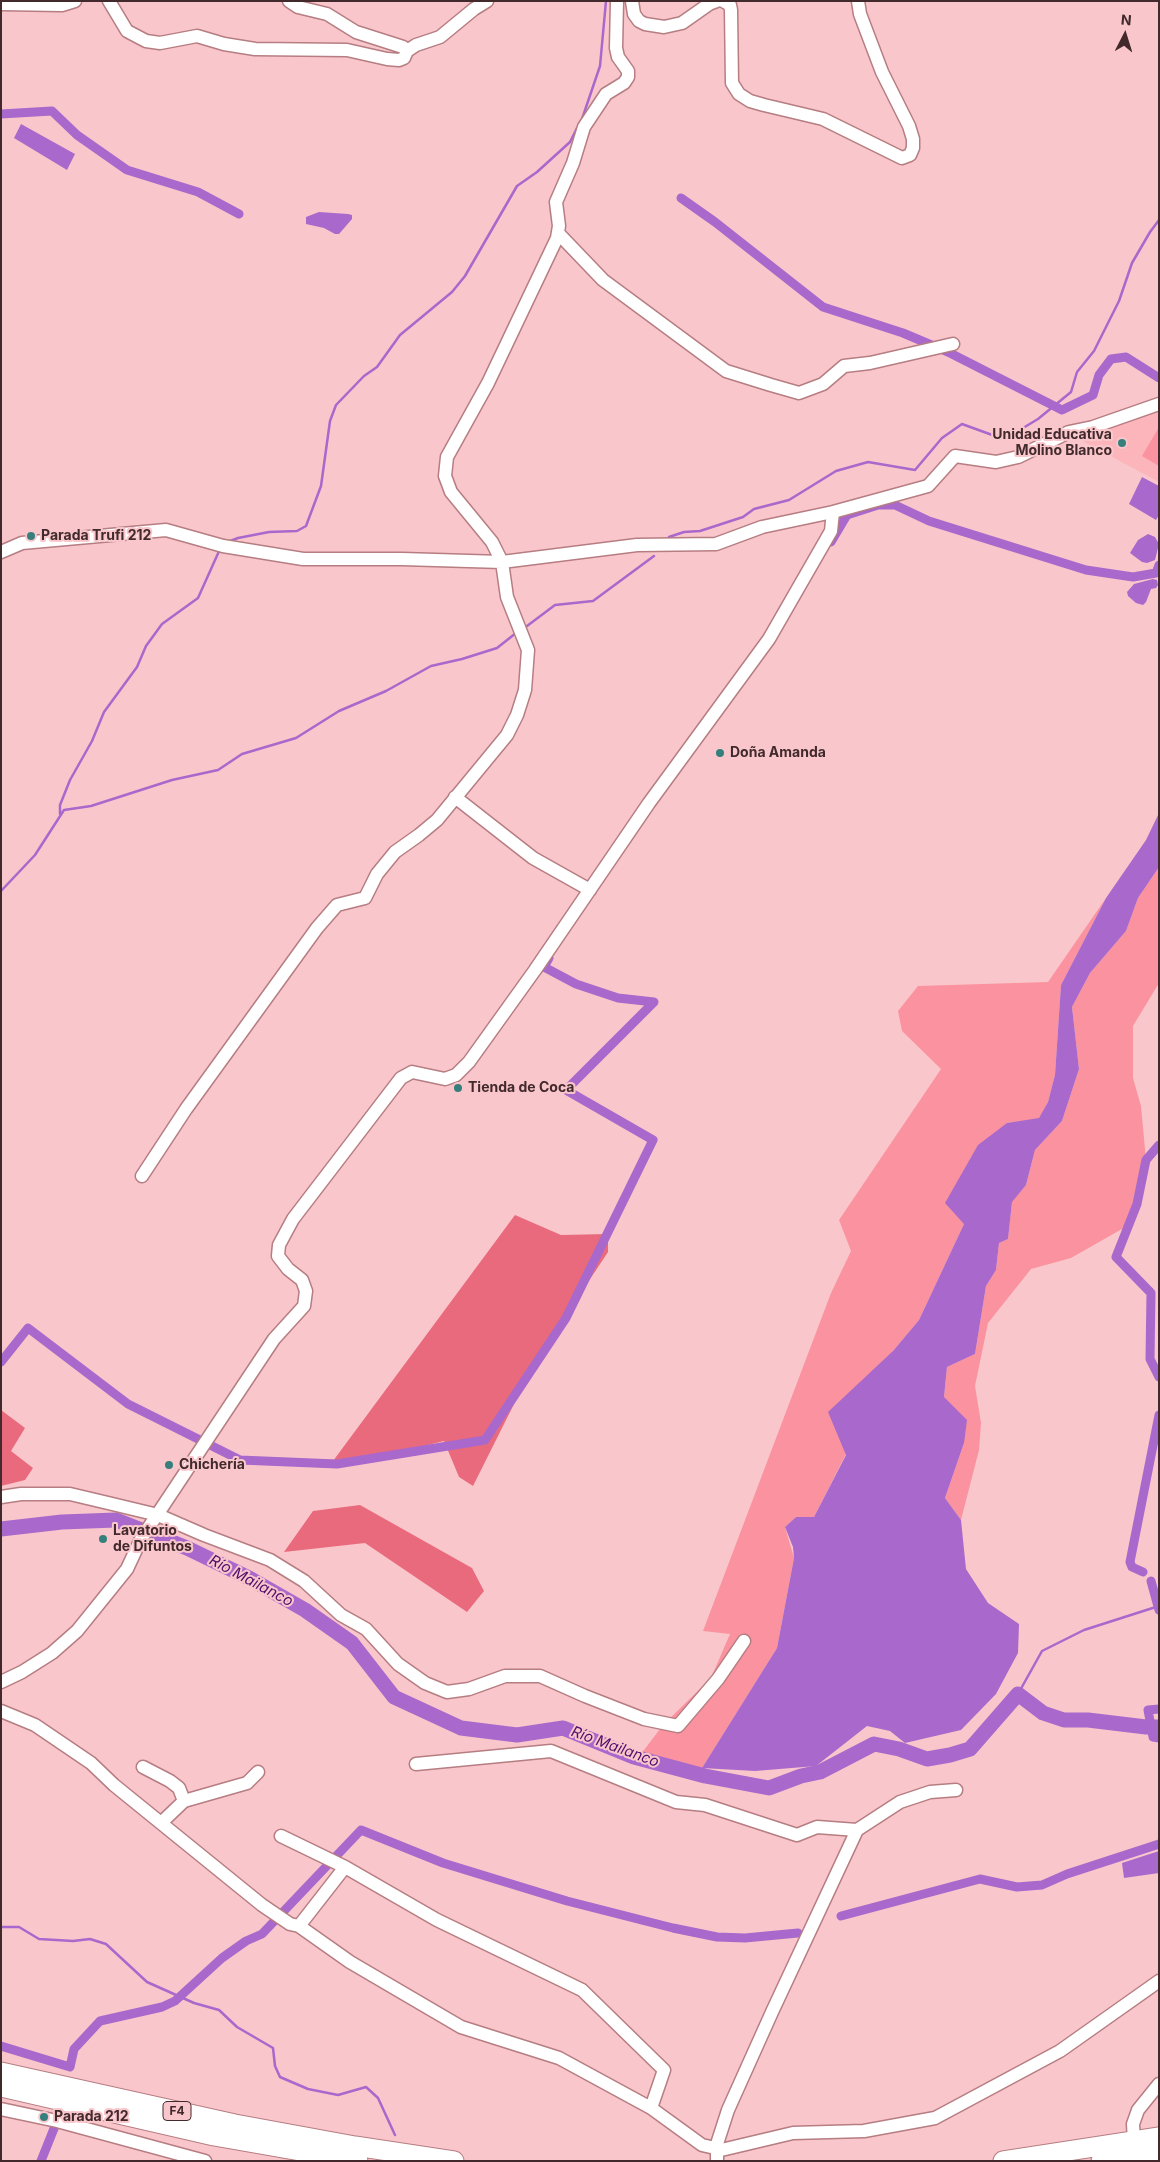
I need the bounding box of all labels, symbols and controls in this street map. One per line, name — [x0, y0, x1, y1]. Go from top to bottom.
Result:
north arrow — [1100, 10, 1150, 60]
text: N — [1120, 11, 1132, 28]
place label: Unidad Educativa Molino Blanco — [992, 427, 1112, 460]
marker: Unidad Educativa Molino Blanco — [1116, 437, 1128, 449]
place label: Parada Trufi 212 — [41, 528, 151, 544]
marker: Parada Trufi 212 — [25, 530, 37, 542]
place label: Doña Amanda — [730, 745, 826, 761]
marker: Doña Amanda — [714, 747, 726, 759]
place label: Tienda de Coca — [468, 1080, 574, 1096]
marker: Tienda de Coca — [452, 1082, 464, 1094]
place label: Chichería — [179, 1457, 245, 1473]
marker: Chichería — [163, 1459, 175, 1471]
place label: Lavatorio de Difuntos — [113, 1523, 192, 1555]
marker: Lavatorio de Difuntos — [97, 1533, 109, 1545]
water label: Río Mailanco — [206, 1551, 296, 1611]
water label: Río Mailanco — [569, 1723, 661, 1771]
road number: F4 — [163, 2102, 191, 2120]
place label: Parada 212 — [54, 2109, 129, 2125]
marker: Parada 212 — [38, 2111, 50, 2123]

